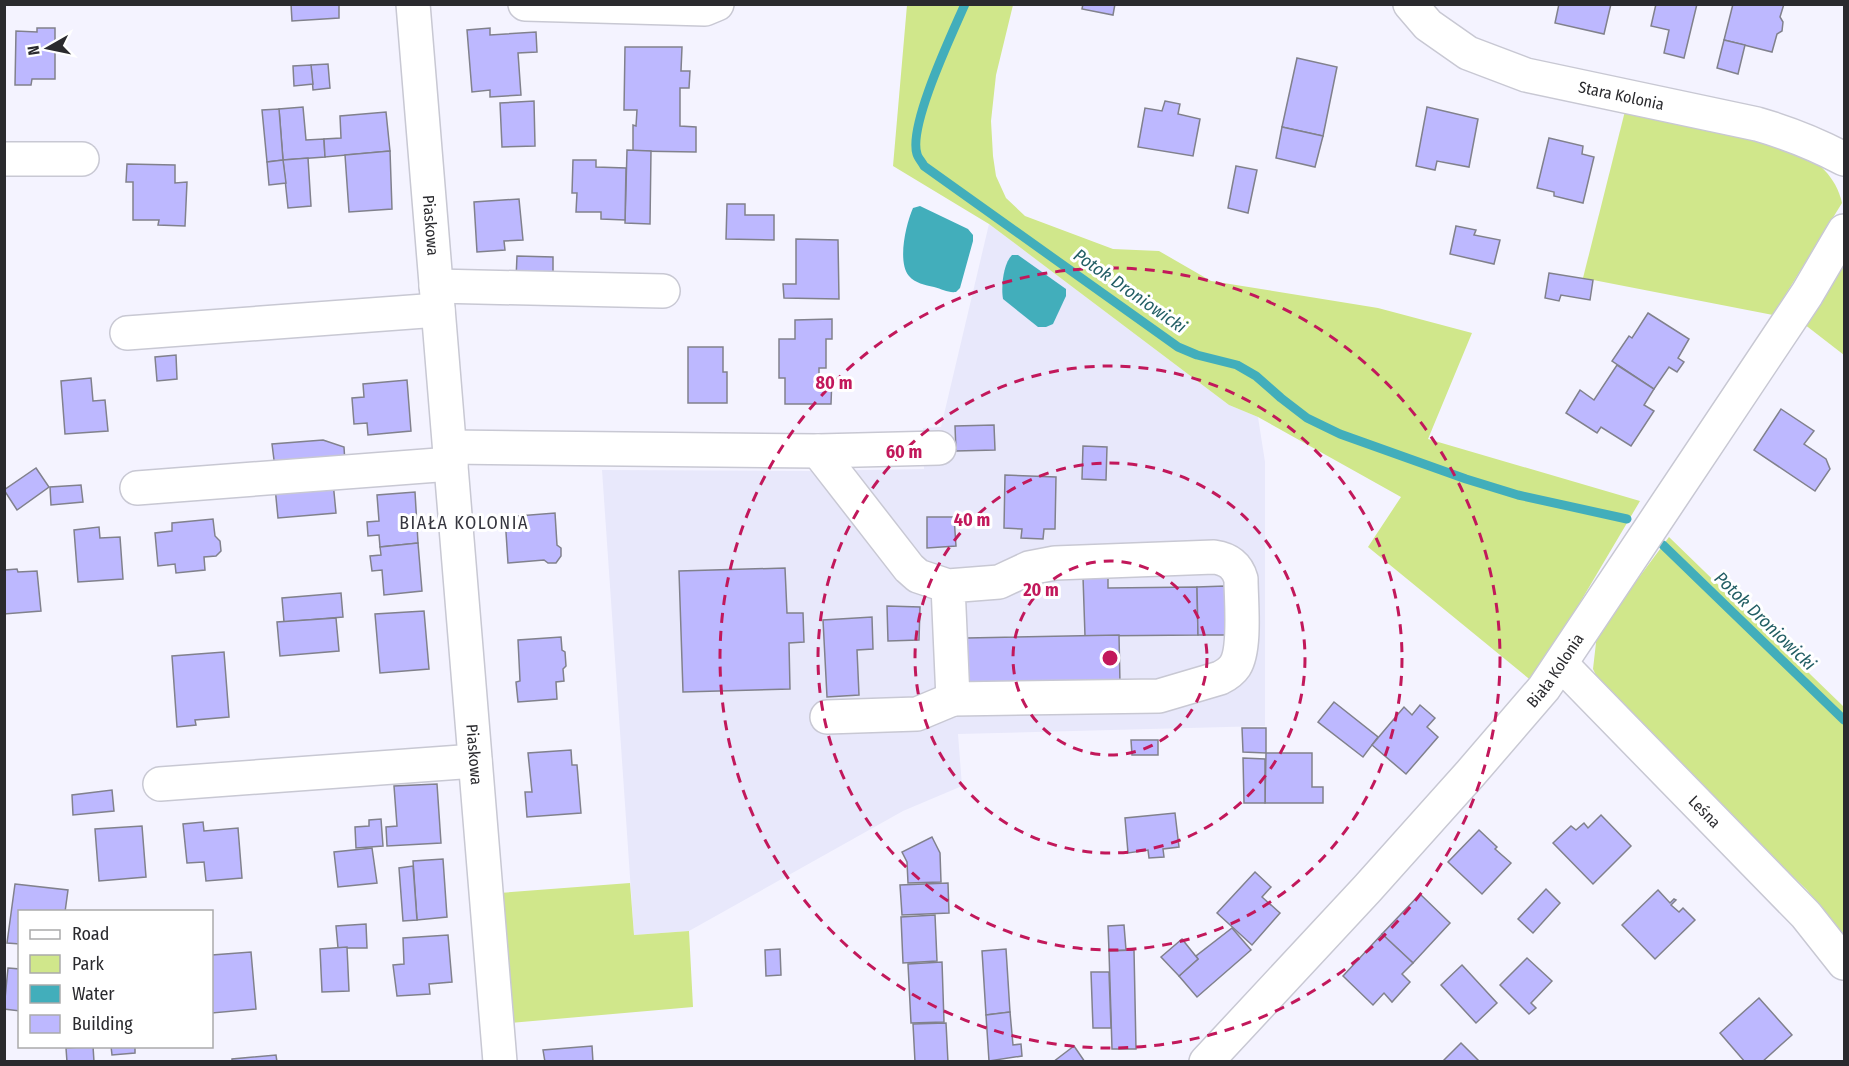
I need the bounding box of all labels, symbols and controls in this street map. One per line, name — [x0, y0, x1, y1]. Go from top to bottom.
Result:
north arrow — [18, 18, 78, 78]
text: N — [24, 44, 44, 56]
street label: Stara Kolonia — [1577, 77, 1666, 114]
street label: Piaskowa — [419, 194, 443, 257]
water label: Potok Droniowicki — [1069, 244, 1191, 338]
text: 80 m — [816, 372, 852, 394]
text: 60 m — [886, 441, 922, 463]
text: 40 m — [954, 509, 990, 531]
district label: BIAŁA KOLONIA — [399, 512, 529, 534]
water label: Potok Droniowicki — [1710, 567, 1821, 675]
text: 20 m — [1022, 579, 1059, 601]
street label: Biała Kolonia — [1522, 629, 1587, 711]
centre of rings — [1100, 648, 1120, 668]
street label: Piaskowa — [463, 723, 487, 786]
street label: Leśna — [1685, 791, 1725, 832]
legend — [18, 910, 213, 1048]
text: Road — [72, 923, 109, 945]
text: Park — [72, 953, 105, 975]
text: Water — [72, 983, 115, 1005]
text: Building — [72, 1013, 133, 1035]

